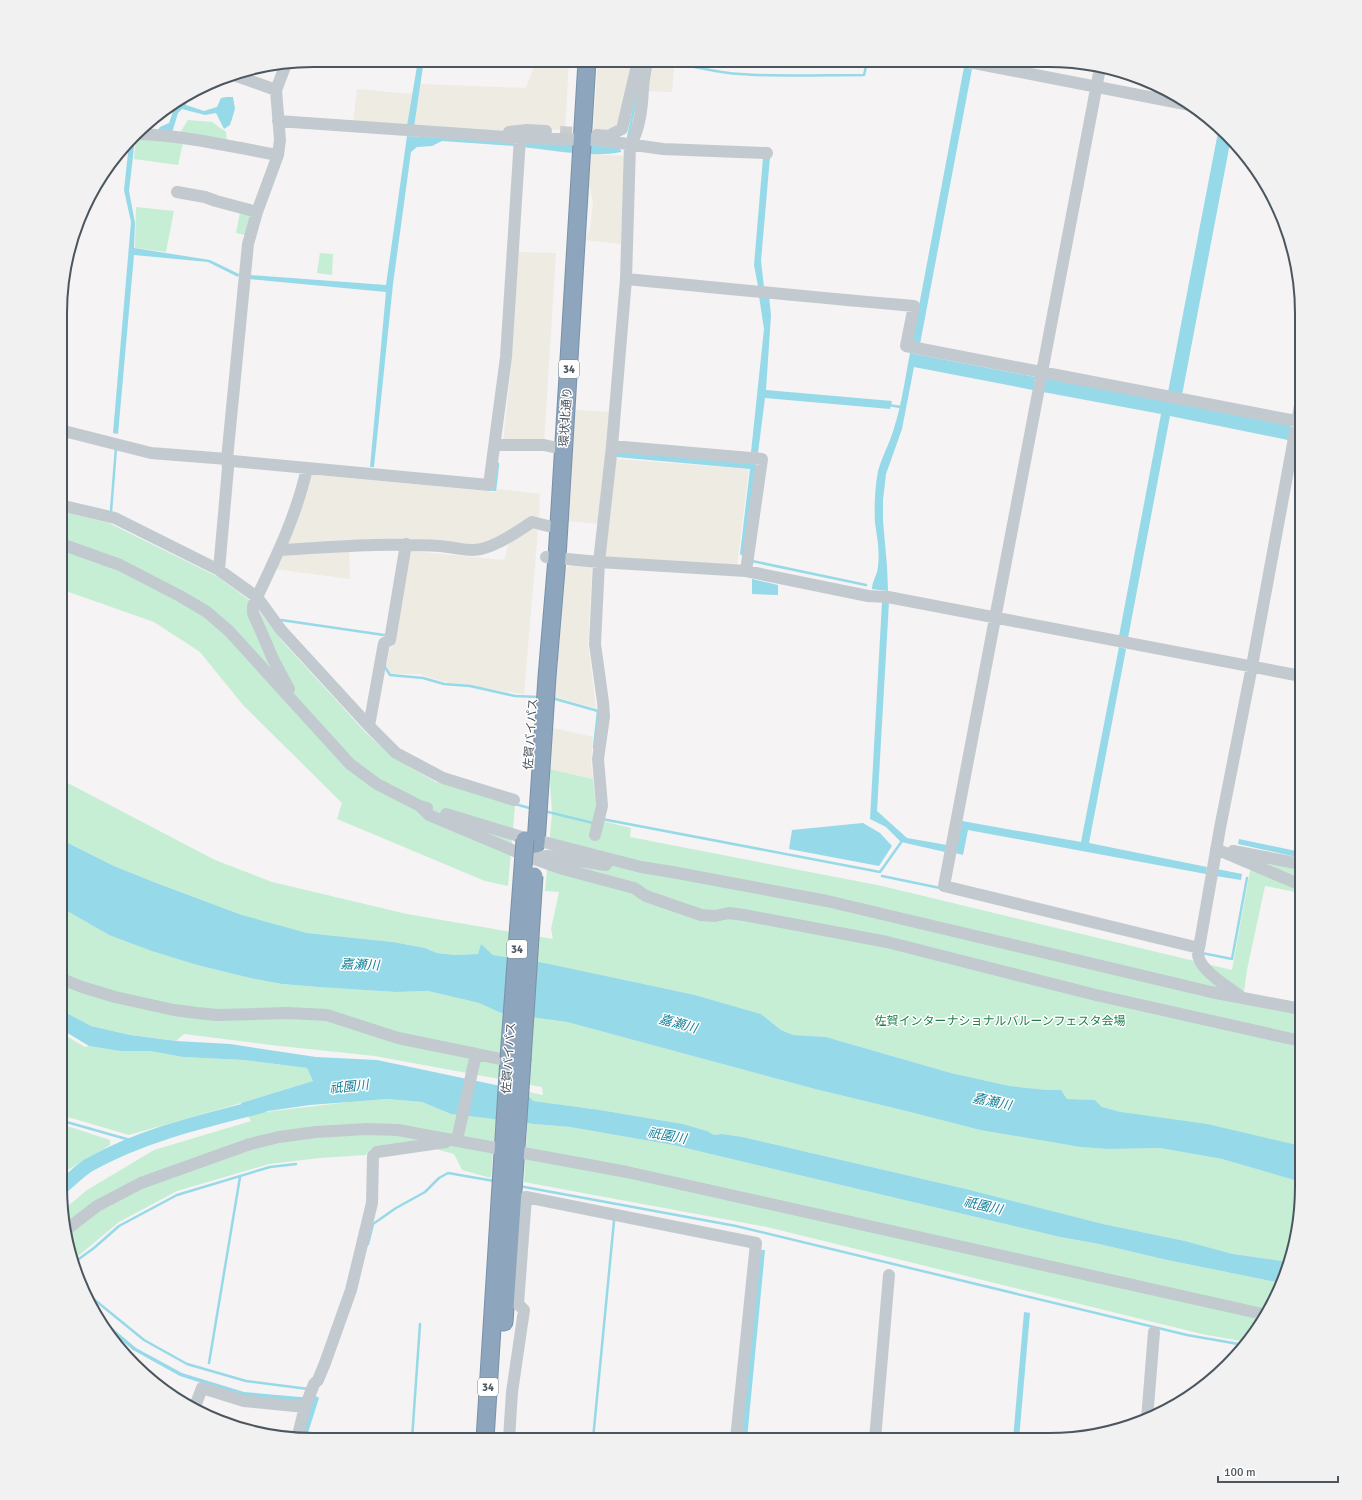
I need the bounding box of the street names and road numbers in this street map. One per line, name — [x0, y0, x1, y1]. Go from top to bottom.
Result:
road number: 34 — [559, 360, 579, 378]
street label: 環状北通り — [556, 387, 576, 447]
street label: 佐賀バイパス — [521, 698, 541, 770]
road number: 34 — [507, 940, 527, 958]
street label: 佐賀バイパス — [499, 1022, 519, 1094]
road number: 34 — [478, 1378, 498, 1396]

